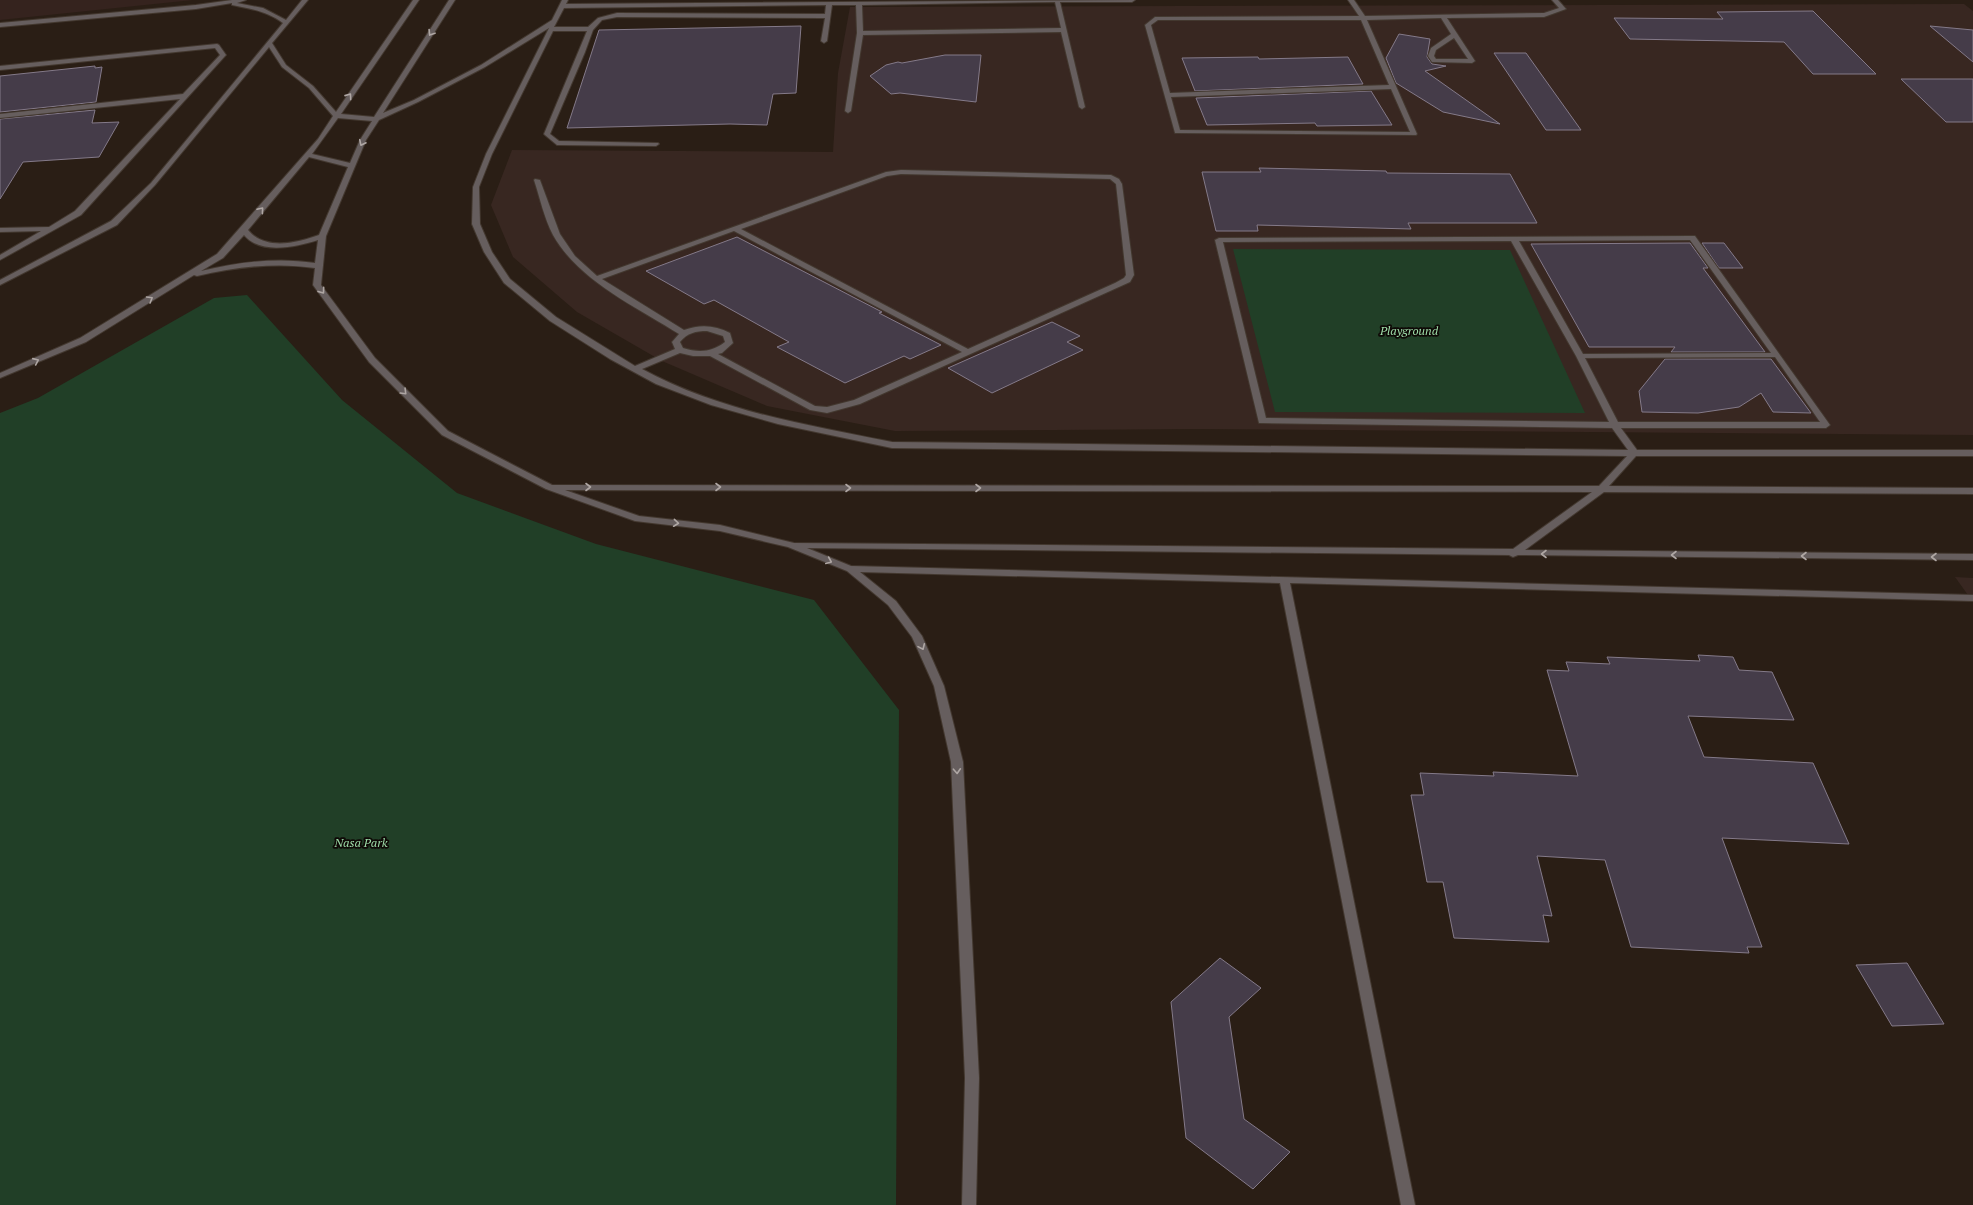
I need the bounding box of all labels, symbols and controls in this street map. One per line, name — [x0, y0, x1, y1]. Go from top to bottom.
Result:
one-way arrow — [428, 29, 436, 36]
one-way arrow — [344, 94, 351, 101]
one-way arrow — [359, 139, 367, 146]
one-way arrow — [257, 207, 264, 215]
one-way arrow — [317, 287, 325, 294]
one-way arrow — [146, 296, 153, 304]
park label: Playground — [1379, 323, 1439, 338]
one-way arrow — [32, 357, 39, 365]
one-way arrow — [399, 387, 407, 395]
one-way arrow — [585, 483, 591, 491]
one-way arrow — [715, 483, 721, 491]
one-way arrow — [845, 484, 851, 492]
one-way arrow — [975, 484, 981, 492]
one-way arrow — [673, 519, 679, 528]
one-way arrow — [1541, 550, 1547, 558]
one-way arrow — [1671, 551, 1677, 559]
one-way arrow — [1801, 552, 1807, 560]
one-way arrow — [1931, 553, 1937, 561]
one-way arrow — [825, 556, 832, 564]
one-way arrow — [917, 643, 925, 650]
one-way arrow — [953, 768, 961, 774]
park label: Nasa Park — [333, 835, 388, 850]

